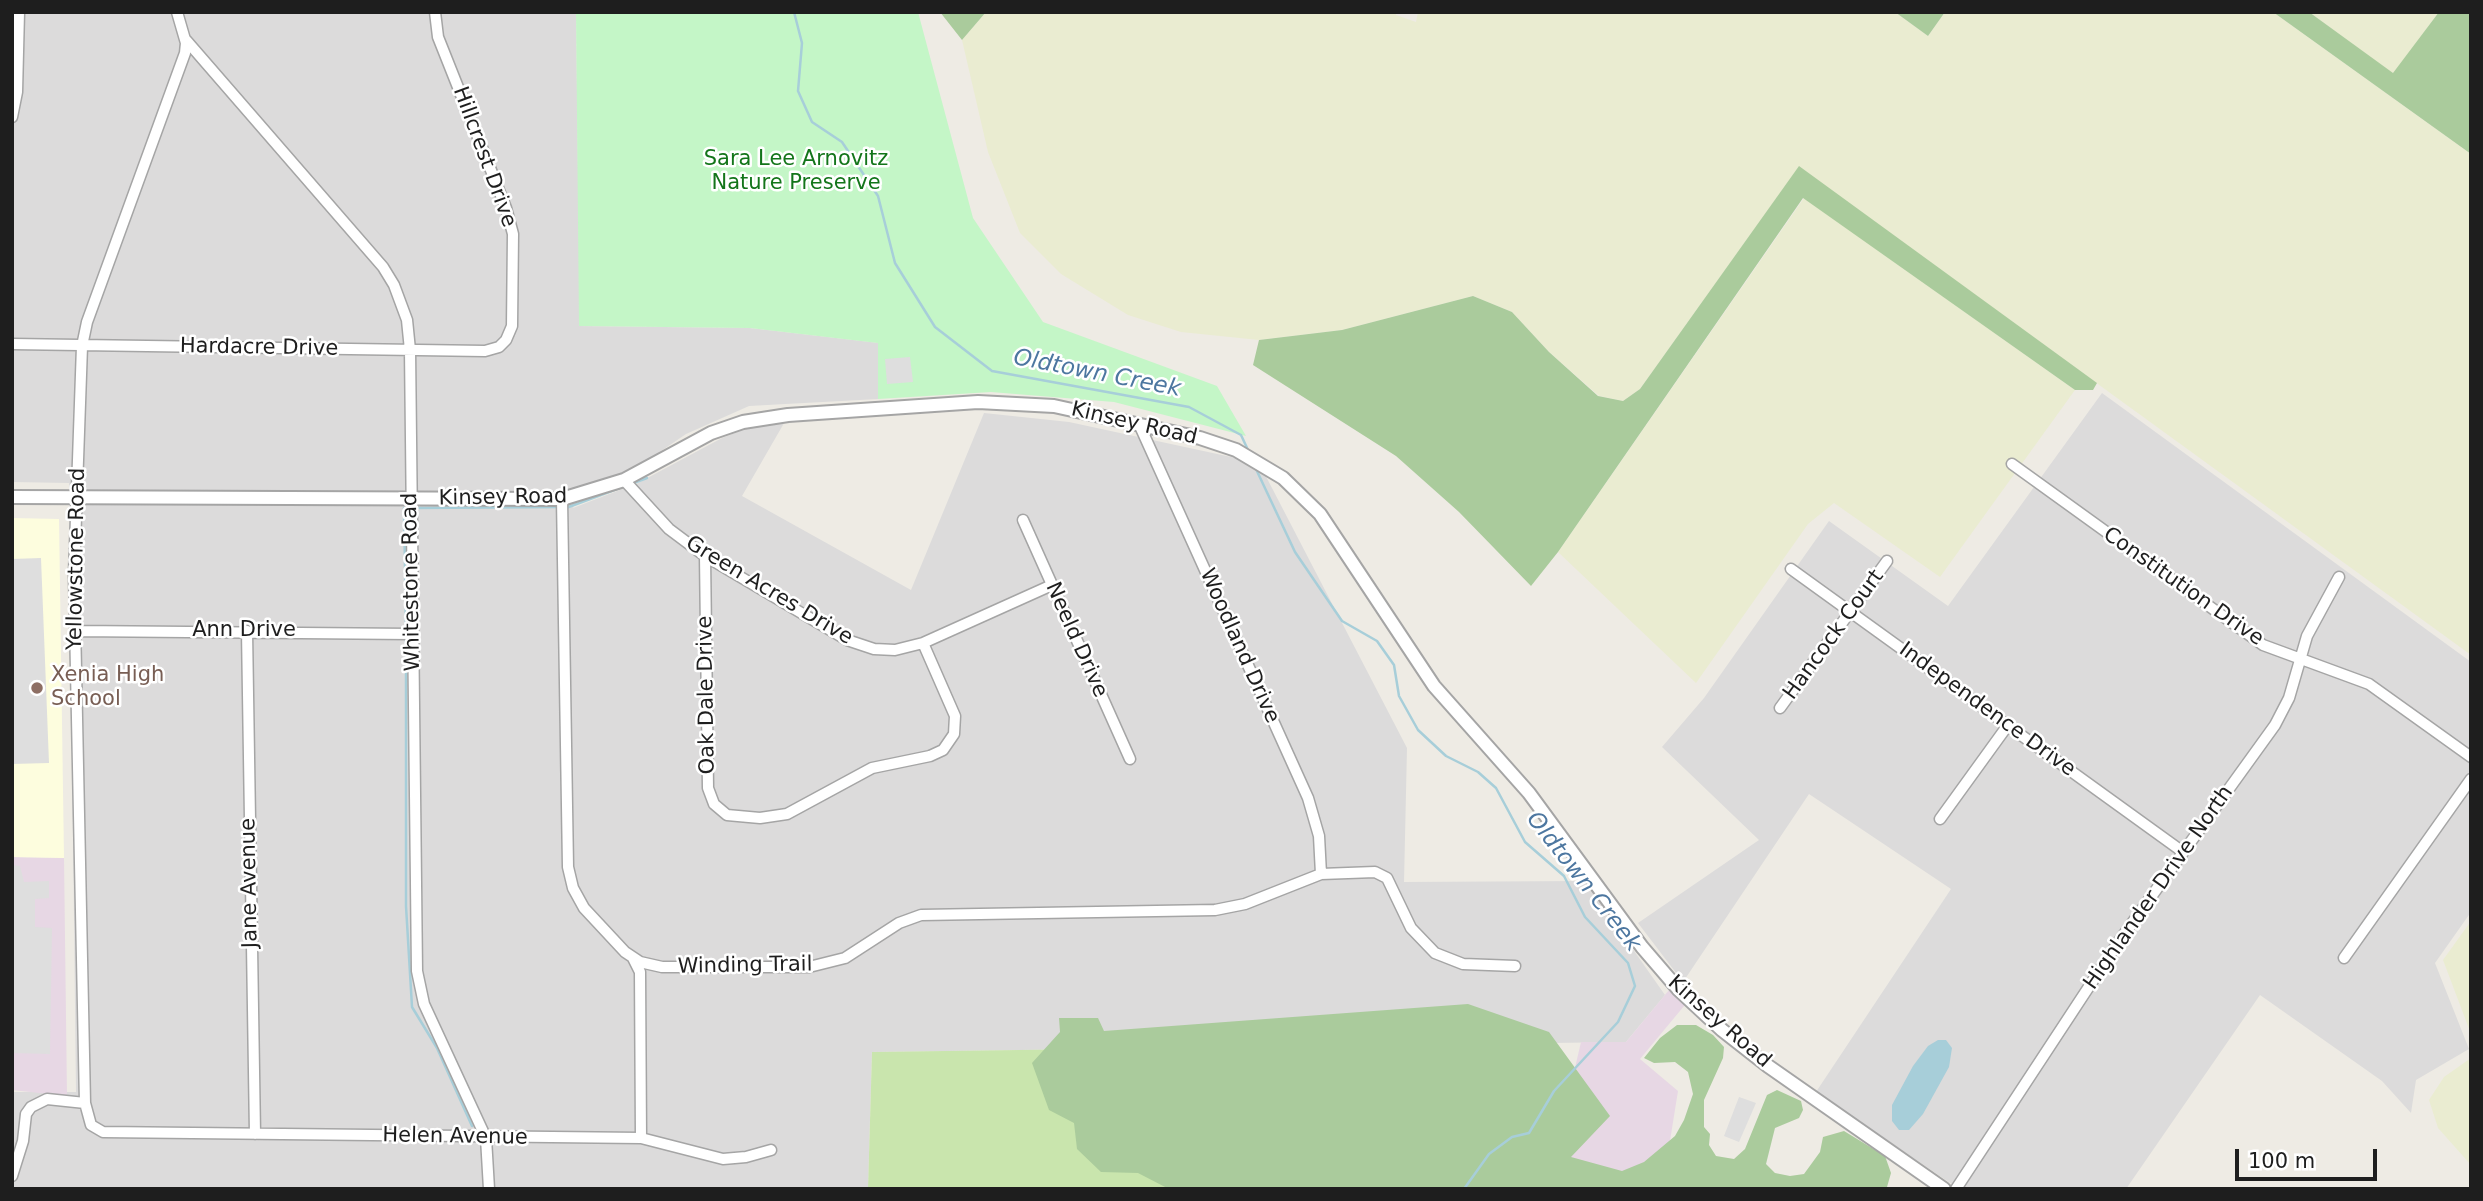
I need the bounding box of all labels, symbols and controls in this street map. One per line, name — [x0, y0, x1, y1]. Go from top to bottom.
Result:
street label: Hillcrest Drive — [447, 83, 521, 231]
park label: Sara Lee Arnovitz Nature Preserve — [704, 147, 888, 197]
street label: Hardacre Drive — [180, 334, 338, 362]
water label: Oldtown Creek — [1011, 344, 1183, 404]
street label: Kinsey Road — [1069, 397, 1199, 451]
street label: Yellowstone Road — [63, 468, 91, 650]
street label: Kinsey Road — [439, 484, 567, 512]
street label: Whitestone Road — [398, 492, 426, 672]
street label: Constitution Drive — [2098, 522, 2268, 652]
street label: Green Acres Drive — [681, 531, 857, 651]
street label: Woodland Drive — [1194, 565, 1284, 727]
street label: Hancock Court — [1778, 565, 1890, 705]
street label: Neeld Drive — [1039, 579, 1113, 701]
street label: Oak Dale Drive — [693, 615, 721, 775]
street label: Ann Drive — [192, 618, 296, 644]
street label: Independence Drive — [1894, 638, 2080, 782]
place label: Xenia High School — [51, 663, 164, 713]
marker: Xenia High School — [29, 680, 45, 696]
street label: Highlander Drive North — [2079, 781, 2239, 995]
water label: Oldtown Creek — [1520, 807, 1646, 957]
street label: Jane Avenue — [236, 818, 264, 948]
street label: Winding Trail — [677, 952, 813, 980]
street label: Kinsey Road — [1662, 970, 1776, 1074]
street label: Helen Avenue — [382, 1123, 528, 1151]
scale bar — [2238, 1134, 2380, 1178]
text: 100 m — [2248, 1149, 2315, 1173]

